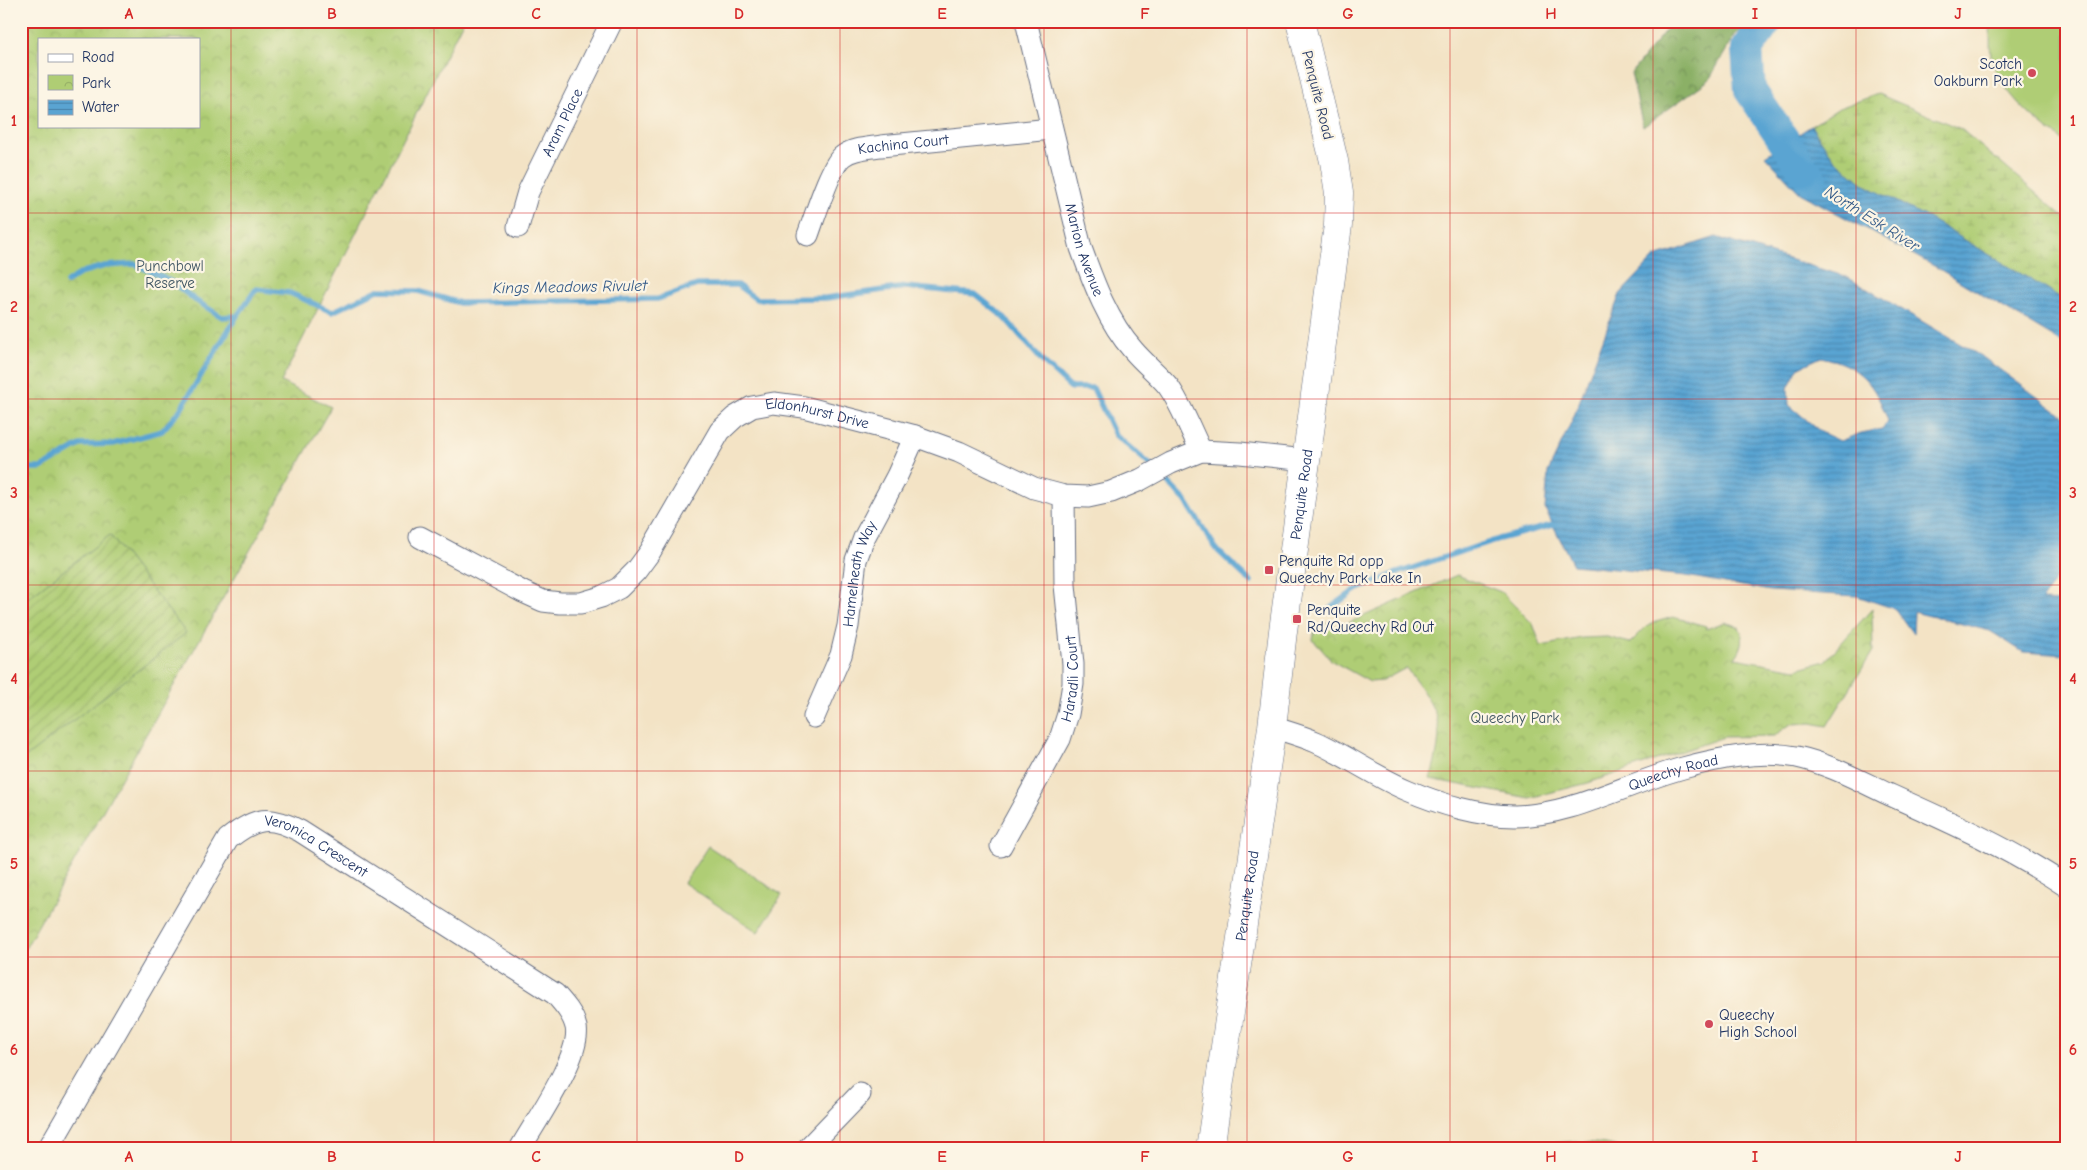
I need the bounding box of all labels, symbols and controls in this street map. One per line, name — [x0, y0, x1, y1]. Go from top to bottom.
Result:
text: A — [125, 5, 134, 23]
text: B — [327, 5, 337, 23]
text: C — [531, 5, 541, 23]
text: D — [734, 5, 744, 23]
text: E — [937, 5, 947, 23]
text: F — [1140, 5, 1150, 23]
text: G — [1342, 5, 1354, 23]
text: H — [1545, 5, 1557, 23]
text: I — [1752, 5, 1758, 23]
text: J — [1954, 5, 1962, 23]
legend — [38, 38, 200, 128]
text: Road — [82, 48, 114, 66]
street label: Penquite Road — [1298, 49, 1338, 141]
place label: Scotch Oakburn Park — [1934, 55, 2023, 90]
marker: Scotch Oakburn Park — [2026, 67, 2038, 79]
text: Park — [82, 74, 111, 92]
street label: Aram Place — [538, 85, 587, 159]
text: Water — [82, 98, 119, 116]
text: 1 — [11, 112, 17, 130]
text: 1 — [2070, 112, 2076, 130]
street label: Kachina Court — [856, 130, 950, 158]
water label: North Esk River — [1821, 183, 1923, 256]
street label: Marion Avenue — [1061, 201, 1108, 299]
park label: Punchbowl Reserve — [136, 257, 204, 292]
water label: Kings Meadows Rivulet — [492, 277, 648, 297]
text: 2 — [10, 298, 18, 316]
text: 2 — [2069, 298, 2077, 316]
street label: Eldonhurst Drive — [764, 394, 871, 433]
street label: Penquite Road — [1286, 448, 1317, 541]
text: 3 — [10, 484, 18, 502]
text: 3 — [2069, 484, 2077, 502]
street label: Hamelheath Way — [839, 518, 881, 628]
place label: Penquite Rd opp Queechy Park Lake In — [1279, 552, 1422, 587]
marker: Penquite Rd opp Queechy Park Lake In — [1263, 564, 1275, 576]
place label: Penquite Rd/Queechy Rd Out — [1307, 601, 1435, 636]
marker: Penquite Rd/Queechy Rd Out — [1291, 613, 1303, 625]
street label: Haradli Court — [1057, 634, 1082, 724]
text: 4 — [10, 670, 18, 688]
text: 4 — [2069, 670, 2077, 688]
park label: Queechy Park — [1470, 709, 1560, 727]
street label: Queechy Road — [1626, 751, 1720, 795]
street label: Veronica Crescent — [264, 811, 372, 881]
street label: Penquite Road — [1232, 849, 1263, 942]
text: 5 — [10, 855, 18, 873]
text: 5 — [2069, 855, 2077, 873]
place label: Queechy High School — [1719, 1006, 1797, 1041]
marker: Queechy High School — [1703, 1018, 1715, 1030]
text: 6 — [10, 1041, 18, 1059]
text: 6 — [2069, 1041, 2077, 1059]
text: A — [125, 1148, 134, 1166]
text: B — [327, 1148, 337, 1166]
text: C — [531, 1148, 541, 1166]
text: D — [734, 1148, 744, 1166]
text: E — [937, 1148, 947, 1166]
text: F — [1140, 1148, 1150, 1166]
text: G — [1342, 1148, 1354, 1166]
text: H — [1545, 1148, 1557, 1166]
text: I — [1752, 1148, 1758, 1166]
text: J — [1954, 1148, 1962, 1166]

